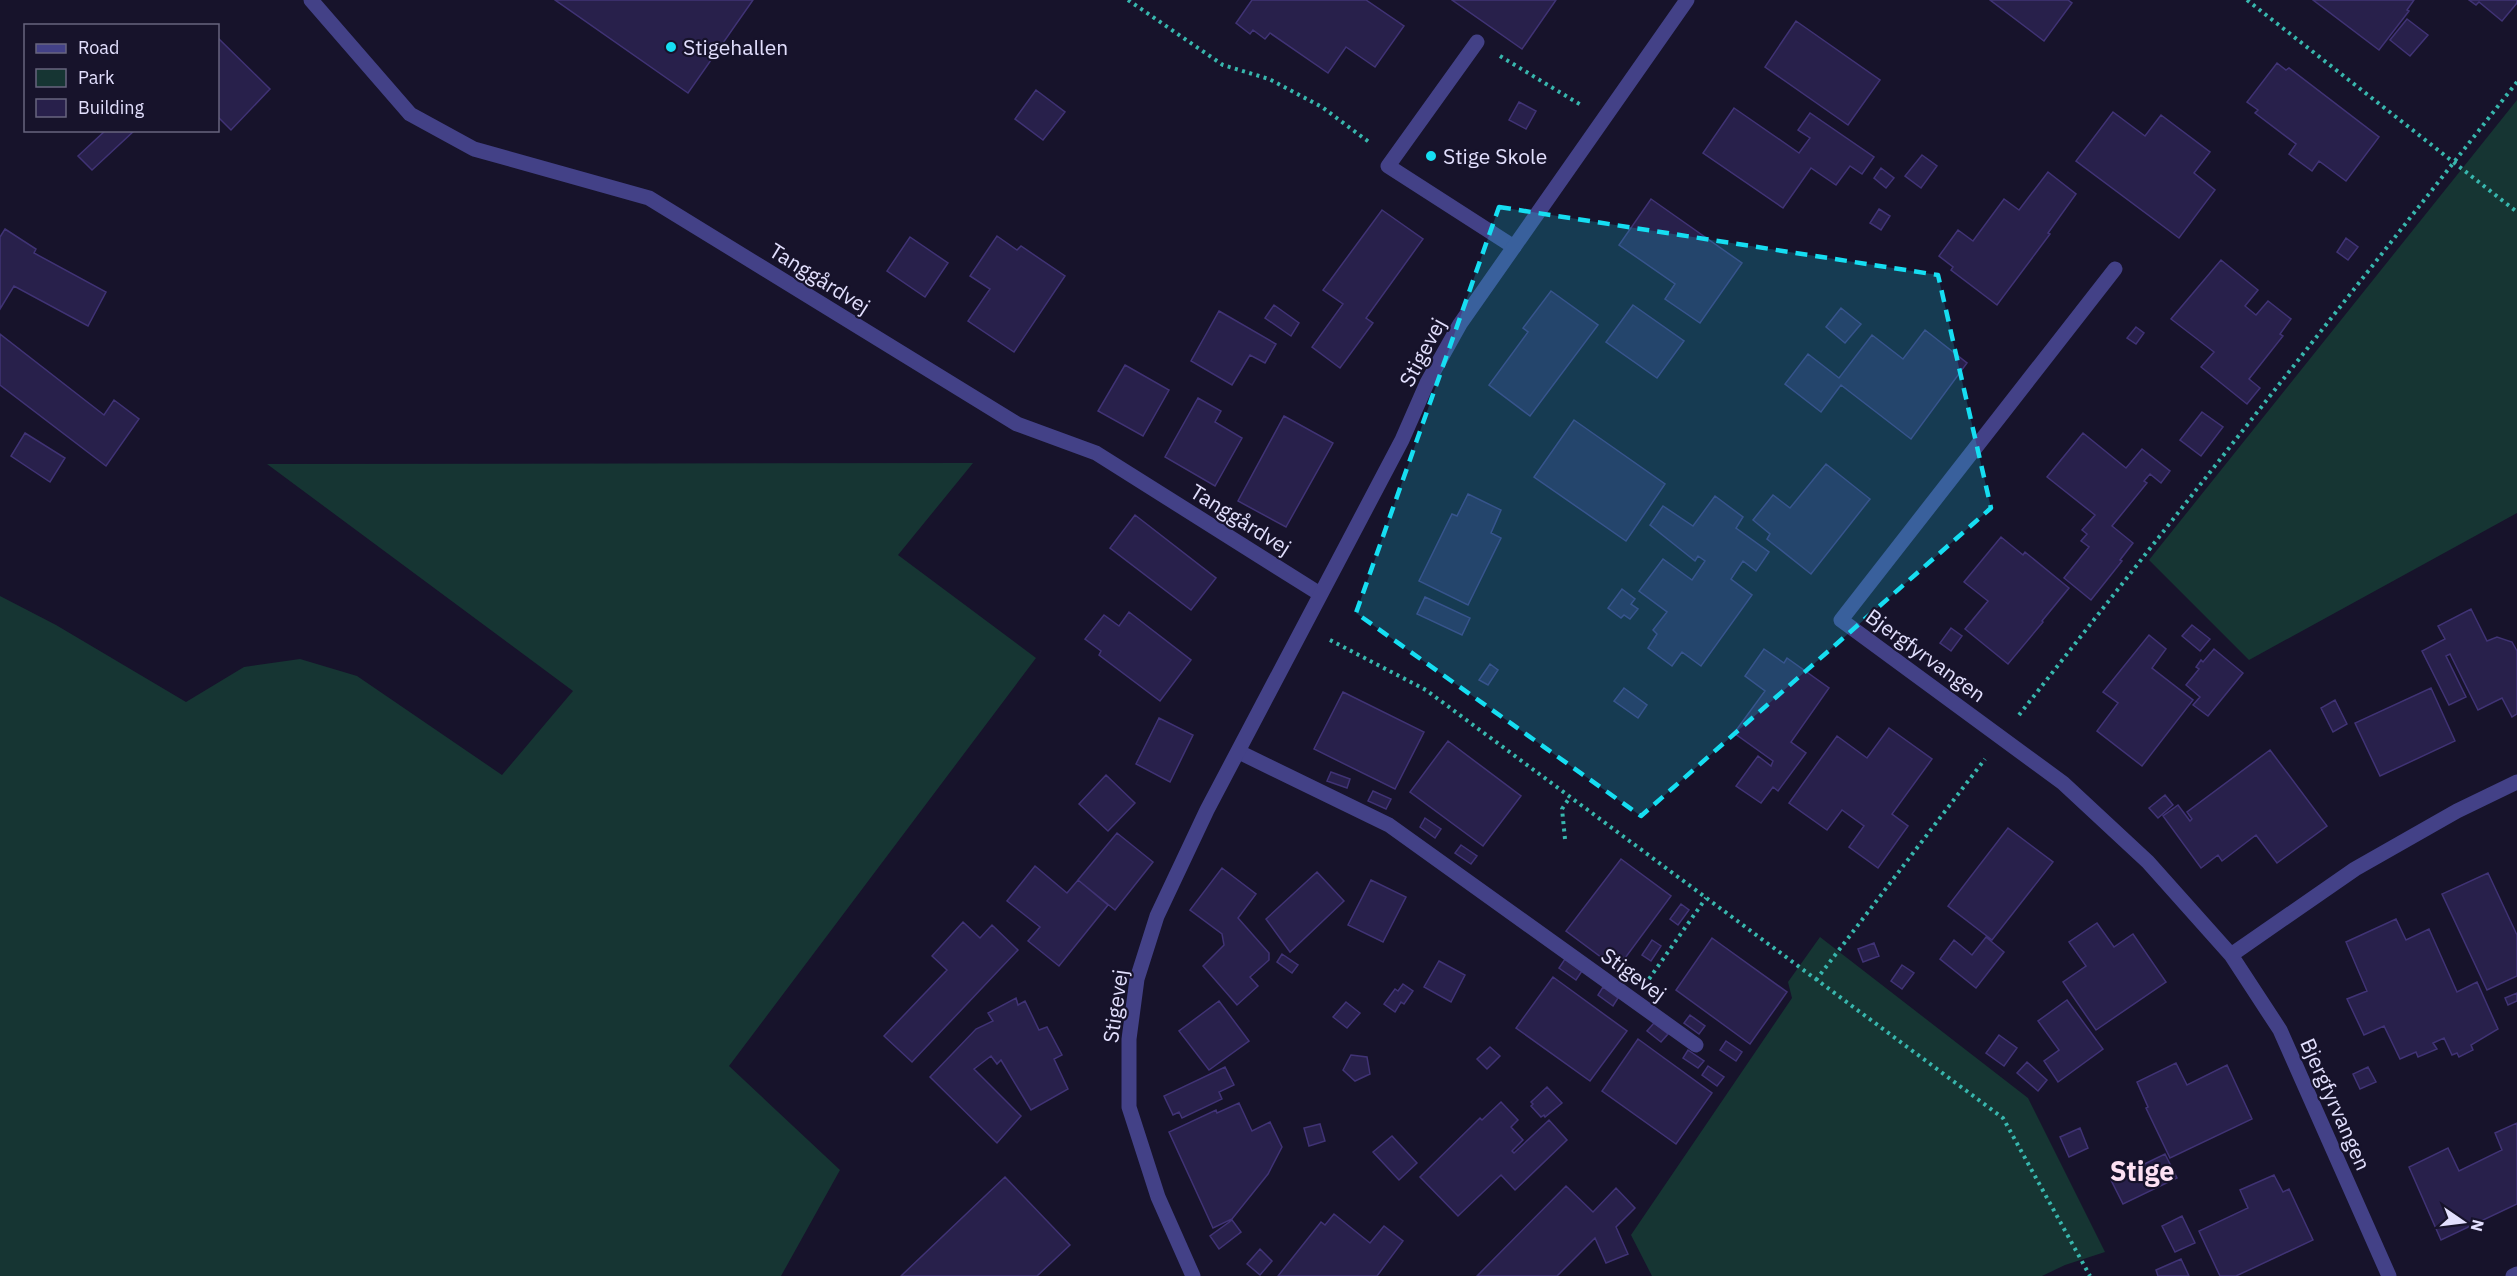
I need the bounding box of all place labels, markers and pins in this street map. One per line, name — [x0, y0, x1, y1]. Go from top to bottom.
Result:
place label: Stigehallen — [683, 33, 788, 61]
marker: Stigehallen — [664, 40, 678, 54]
place label: Stige Skole — [1443, 142, 1547, 170]
marker: Stige Skole — [1424, 149, 1438, 163]

